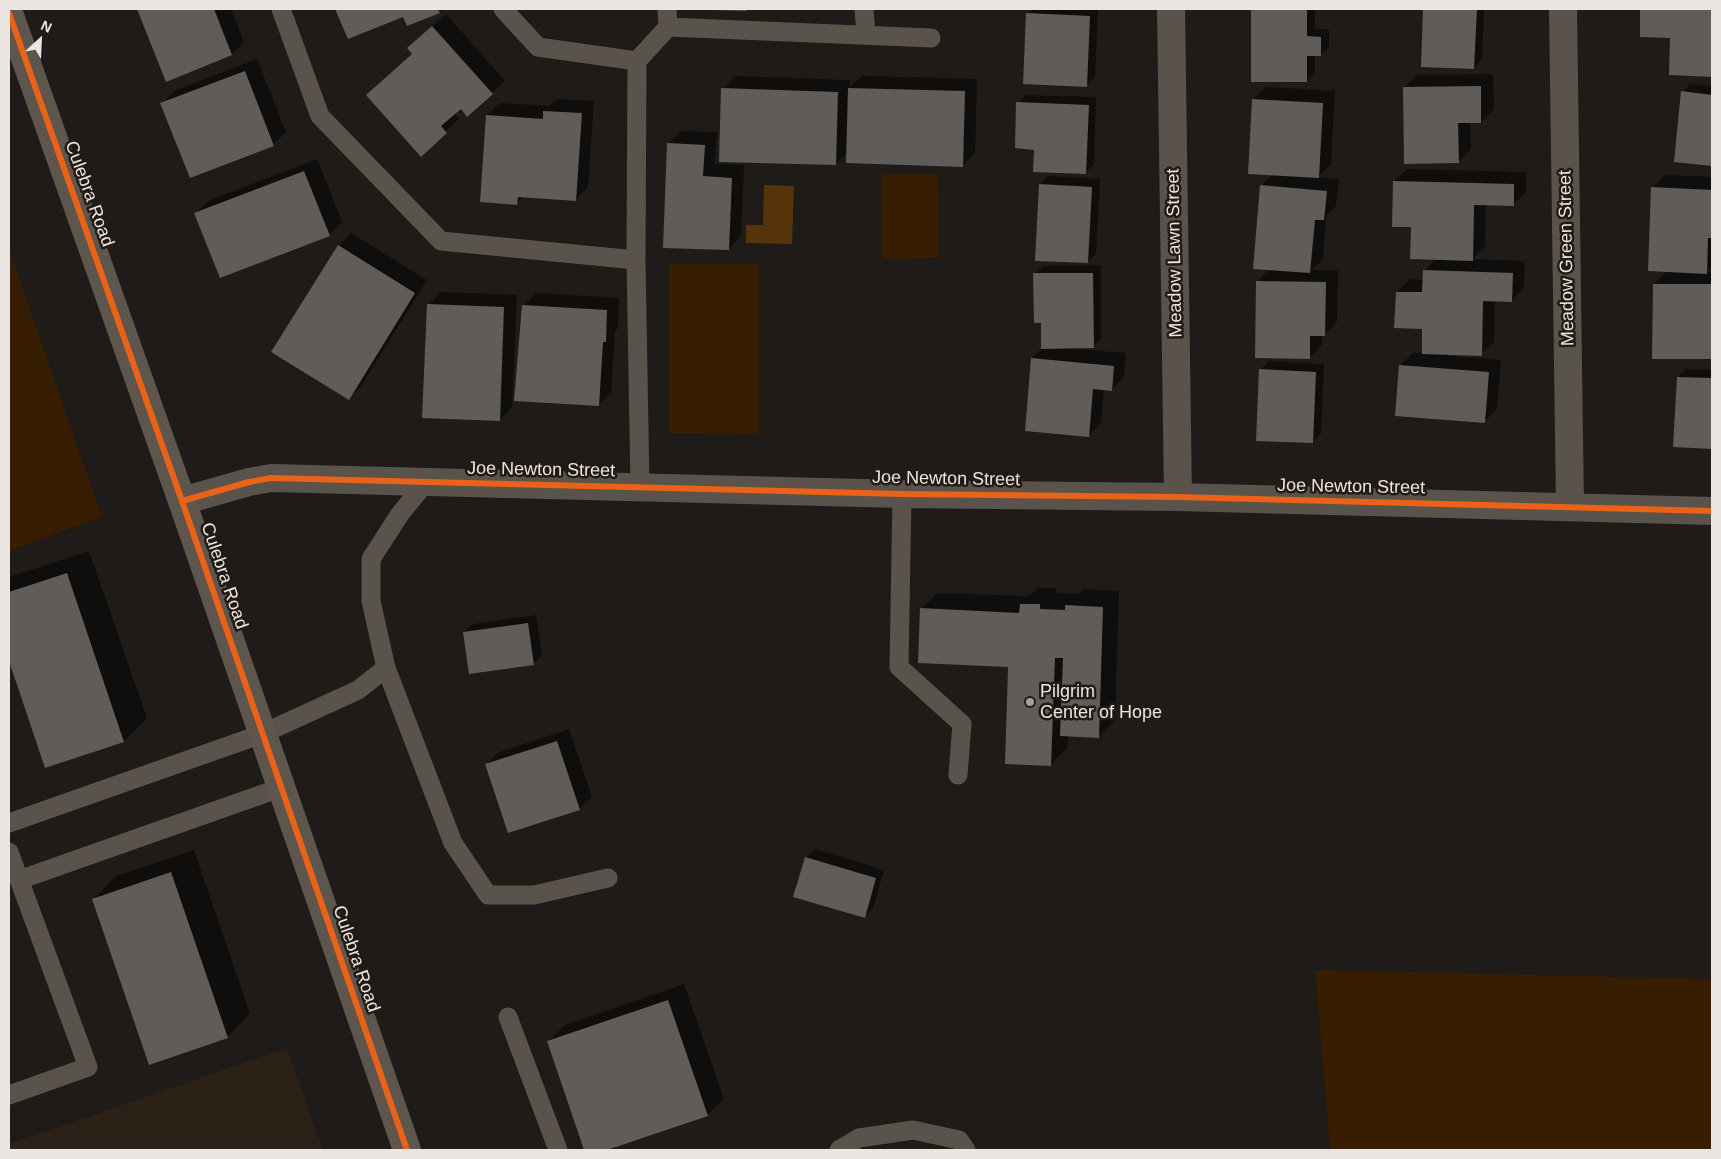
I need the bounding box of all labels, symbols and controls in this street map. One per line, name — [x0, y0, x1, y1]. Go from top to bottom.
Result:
north arrow — [15, 15, 65, 65]
text: N — [38, 17, 54, 36]
street label: Culebra Road — [60, 138, 118, 250]
street label: Meadow Lawn Street — [1163, 168, 1187, 338]
street label: Meadow Green Street — [1555, 170, 1579, 346]
street label: Joe Newton Street — [467, 458, 615, 482]
street label: Joe Newton Street — [872, 467, 1020, 491]
street label: Joe Newton Street — [1277, 475, 1425, 499]
street label: Culebra Road — [196, 520, 252, 632]
place label: Pilgrim Center of Hope — [1040, 681, 1162, 724]
marker: Pilgrim Center of Hope — [1024, 696, 1036, 708]
street label: Culebra Road — [328, 903, 384, 1015]

